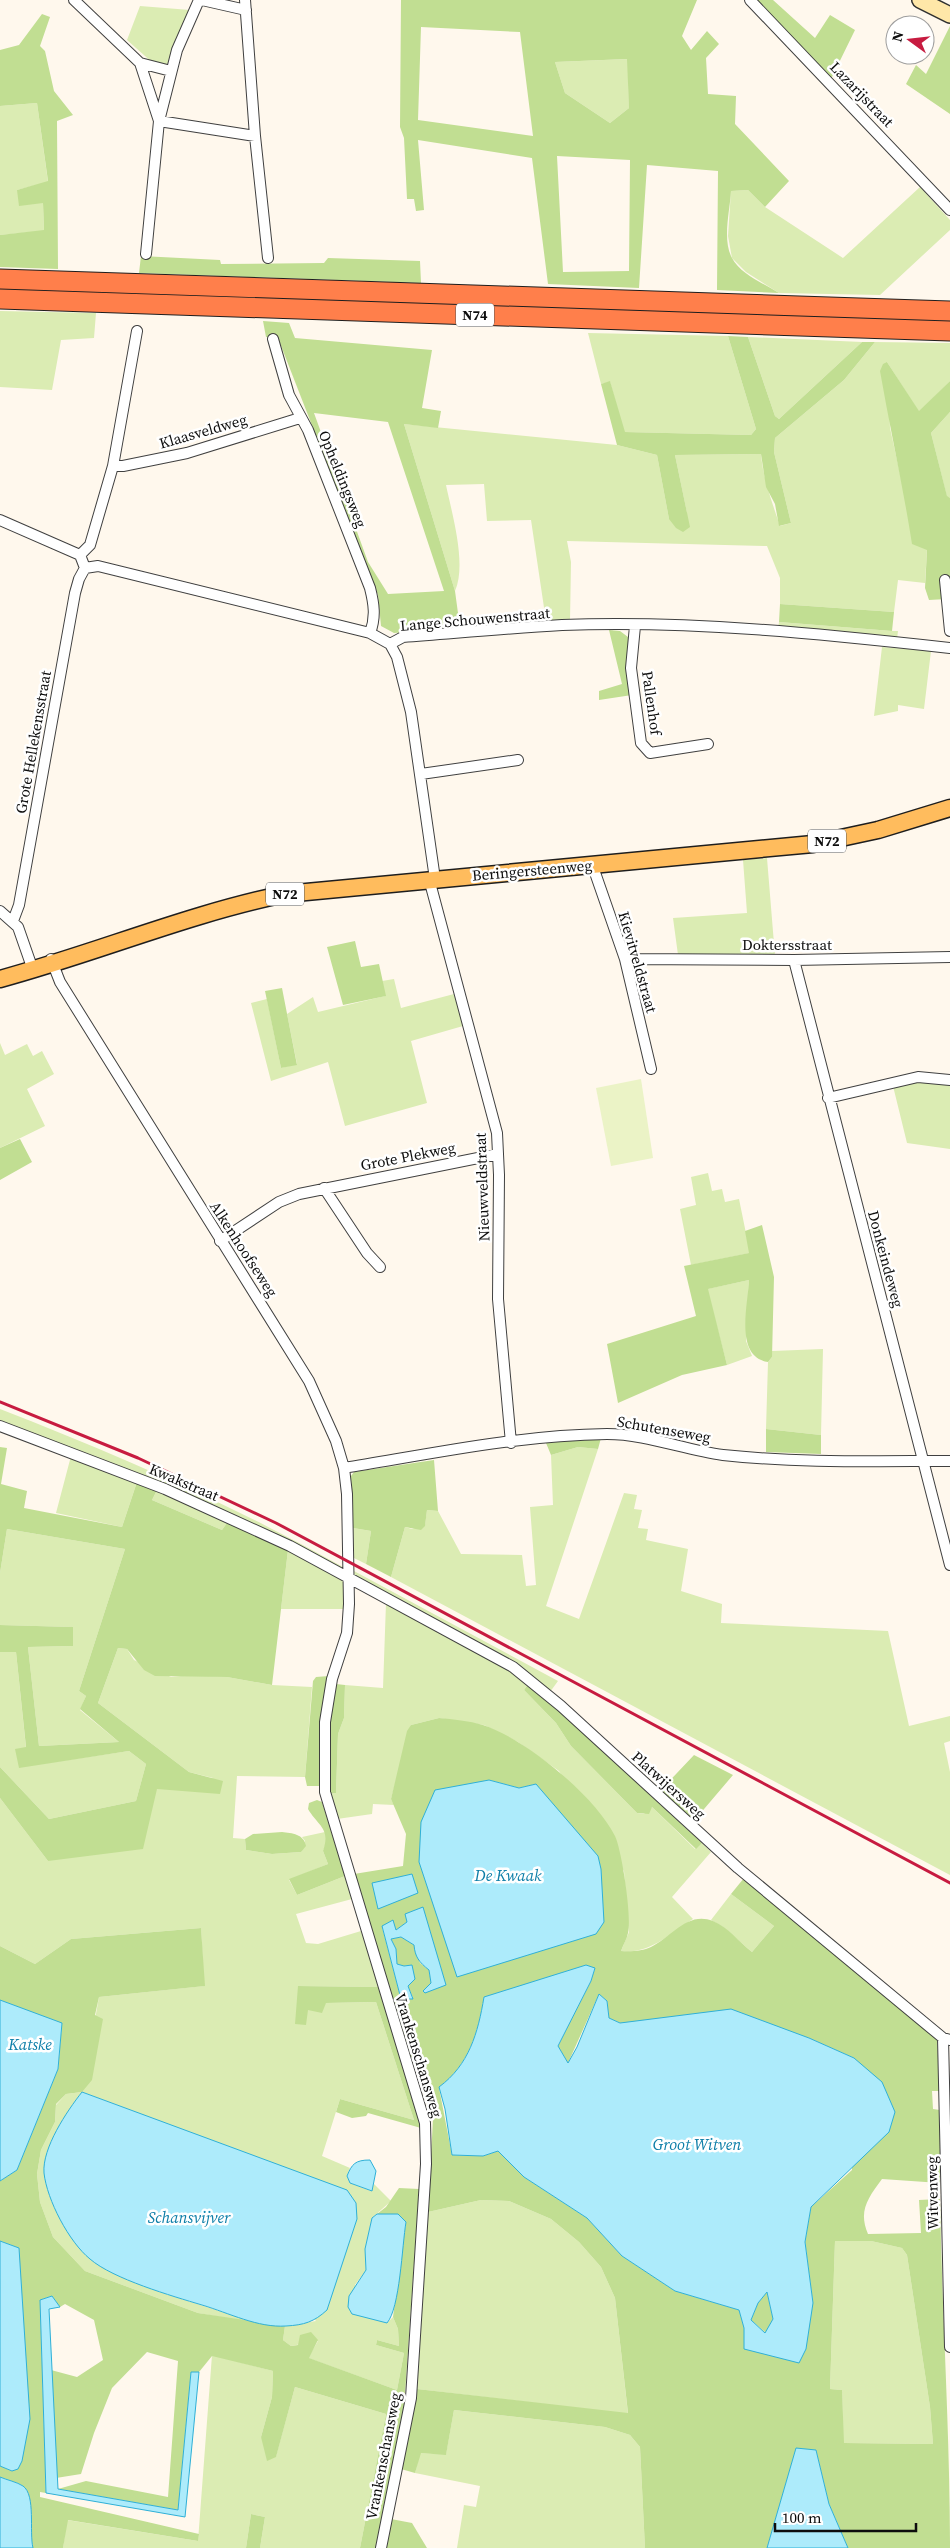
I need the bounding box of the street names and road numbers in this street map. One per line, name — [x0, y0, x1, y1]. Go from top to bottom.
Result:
street label: Lazarijstraat — [825, 57, 899, 131]
road number: N74 — [456, 304, 494, 326]
street label: Klaasveldweg — [157, 408, 250, 454]
street label: Opheldingsweg — [314, 427, 372, 531]
street label: Lange Schouwenstraat — [399, 602, 551, 636]
street label: Grote Hellekensstraat — [10, 669, 56, 815]
street label: Pallenhof — [637, 669, 667, 738]
road number: N72 — [808, 829, 846, 852]
street label: Beringersteenweg — [471, 854, 593, 886]
road number: N72 — [266, 882, 304, 906]
street label: Kievitveldstraat — [614, 909, 663, 1015]
street label: Doktersstraat — [742, 934, 832, 955]
street label: Nieuwveldstraat — [470, 1132, 494, 1242]
street label: Grote Plekweg — [359, 1136, 457, 1175]
street label: Alkenhoofseweg — [205, 1197, 283, 1301]
street label: Donkeindeweg — [863, 1208, 909, 1310]
street label: Schutenseweg — [616, 1410, 713, 1448]
street label: Kwakstraat — [146, 1458, 222, 1506]
street label: Platwijersweg — [627, 1746, 711, 1824]
street label: Vrankenschansweg — [390, 1990, 448, 2120]
street label: Witvenweg — [921, 2156, 943, 2230]
street label: Vrankenschansweg — [360, 2390, 406, 2521]

